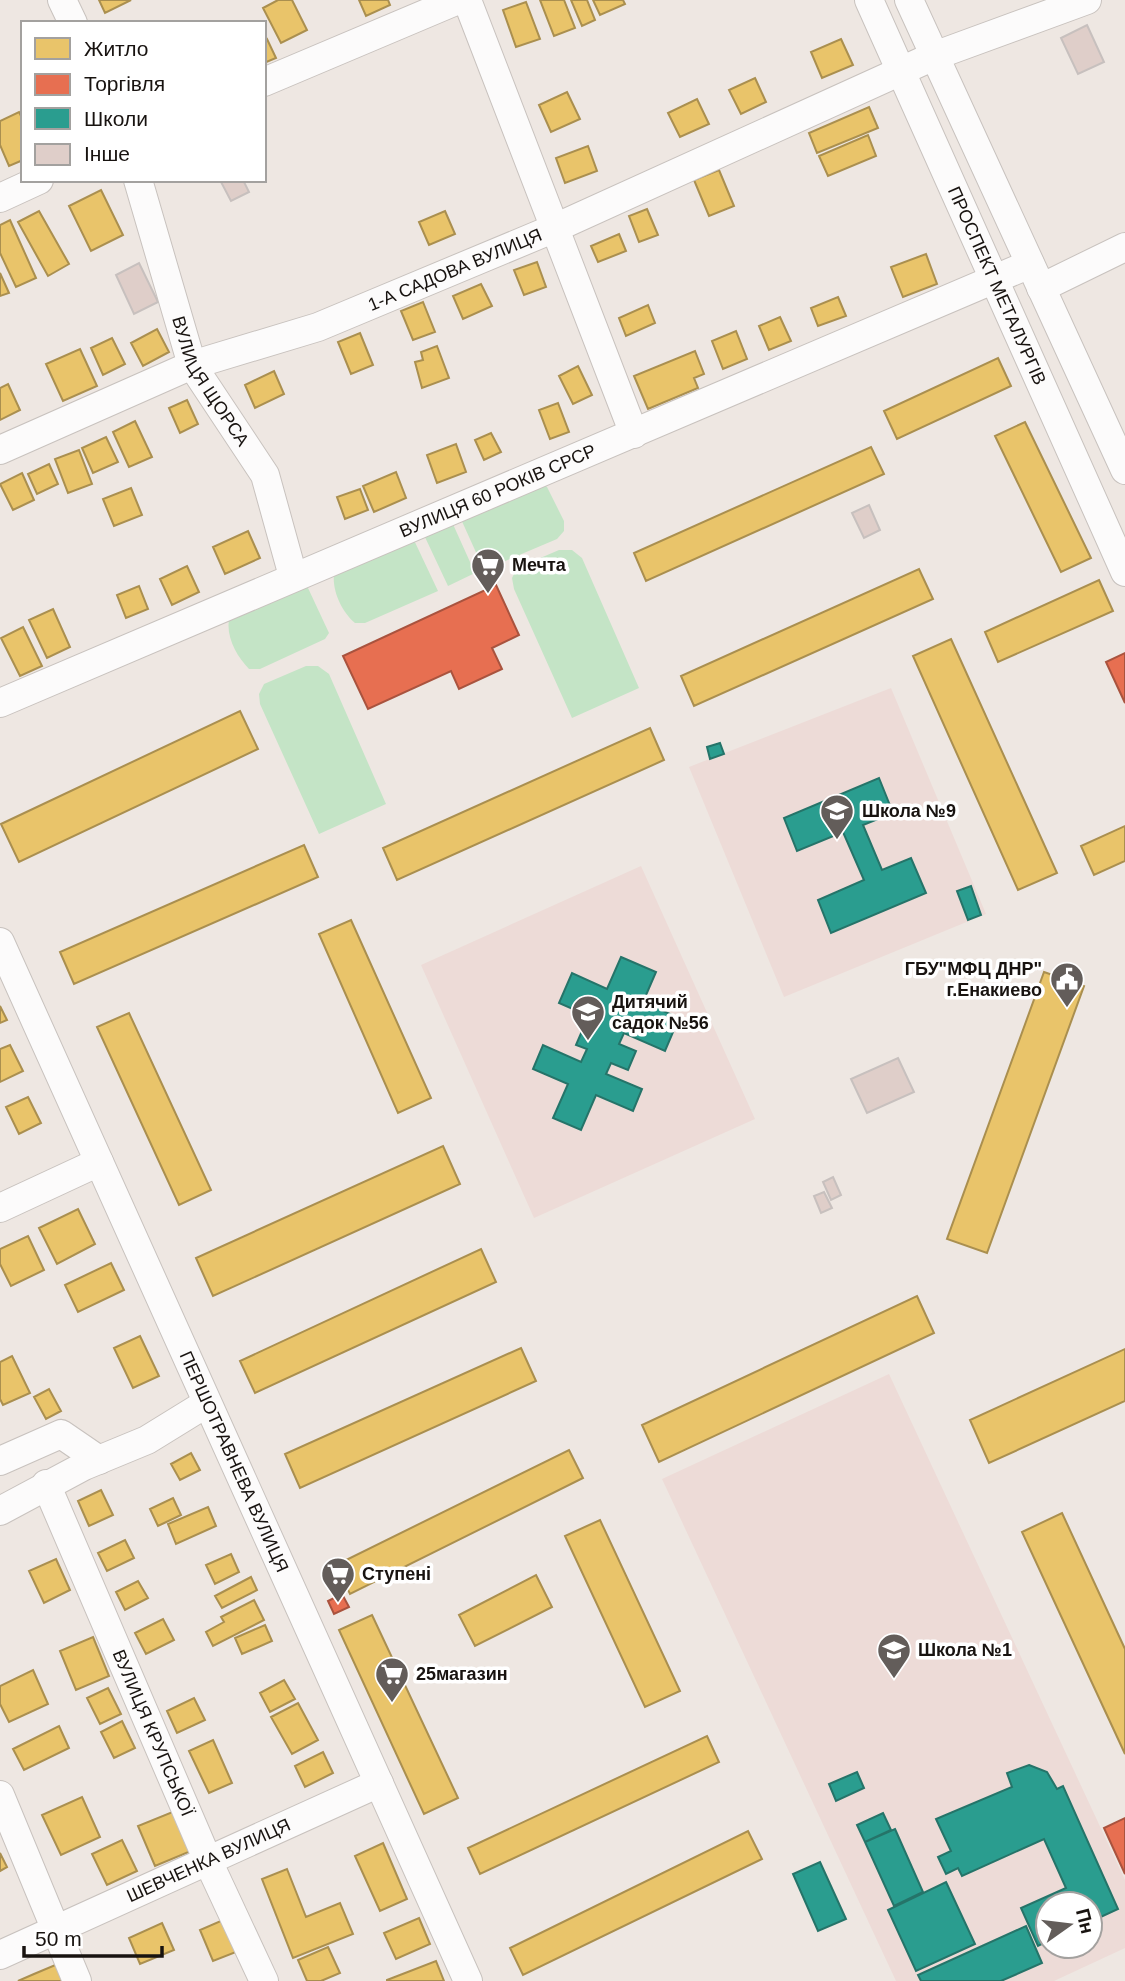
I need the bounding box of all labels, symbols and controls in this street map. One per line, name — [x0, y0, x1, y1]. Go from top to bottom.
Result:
legend — [21, 21, 266, 182]
text: Житло — [84, 37, 148, 60]
text: Торгівля — [84, 72, 165, 95]
text: Школи — [84, 107, 148, 130]
text: Інше — [84, 142, 130, 165]
street label: ПРОСПЕКТ МЕТАЛУРГІВ — [944, 184, 1050, 388]
street label: 1-А САДОВА ВУЛИЦЯ — [365, 225, 545, 315]
street label: ВУЛИЦЯ ЩОРСА — [168, 314, 253, 450]
street label: ВУЛИЦЯ 60 РОКІВ СРСР — [397, 440, 599, 542]
supermarket icon: Мечта — [469, 546, 507, 595]
place label: Мечта — [512, 555, 567, 575]
school or university icon: Школа №9 — [818, 792, 856, 841]
place label: Школа №9 — [862, 801, 956, 821]
place label: ГБУ"МФЦ ДНР" г.Енакиево — [905, 959, 1042, 1000]
public building icon: ГБУ"МФЦ ДНР" г.Енакиево — [1048, 960, 1086, 1009]
place label: Дитячий садок №56 — [612, 992, 709, 1033]
school or university icon: Дитячий садок №56 — [569, 993, 607, 1042]
street label: ПЕРШОТРАВНЕВА ВУЛИЦЯ — [176, 1348, 293, 1575]
supermarket icon: Ступені — [319, 1555, 357, 1604]
place label: Ступені — [362, 1564, 431, 1584]
school or university icon: Школа №1 — [875, 1631, 913, 1680]
place label: Школа №1 — [918, 1640, 1012, 1660]
street label: ВУЛИЦЯ КРУПСЬКОЇ — [108, 1647, 198, 1819]
supermarket icon: 25магазин — [373, 1655, 411, 1704]
place label: 25магазин — [416, 1664, 508, 1684]
street label: ШЕВЧЕНКА ВУЛИЦЯ — [124, 1815, 294, 1906]
north arrow — [1034, 1890, 1104, 1960]
text: Пн — [1072, 1906, 1098, 1936]
scale bar — [24, 1914, 163, 1958]
text: 50 m — [35, 1927, 82, 1950]

